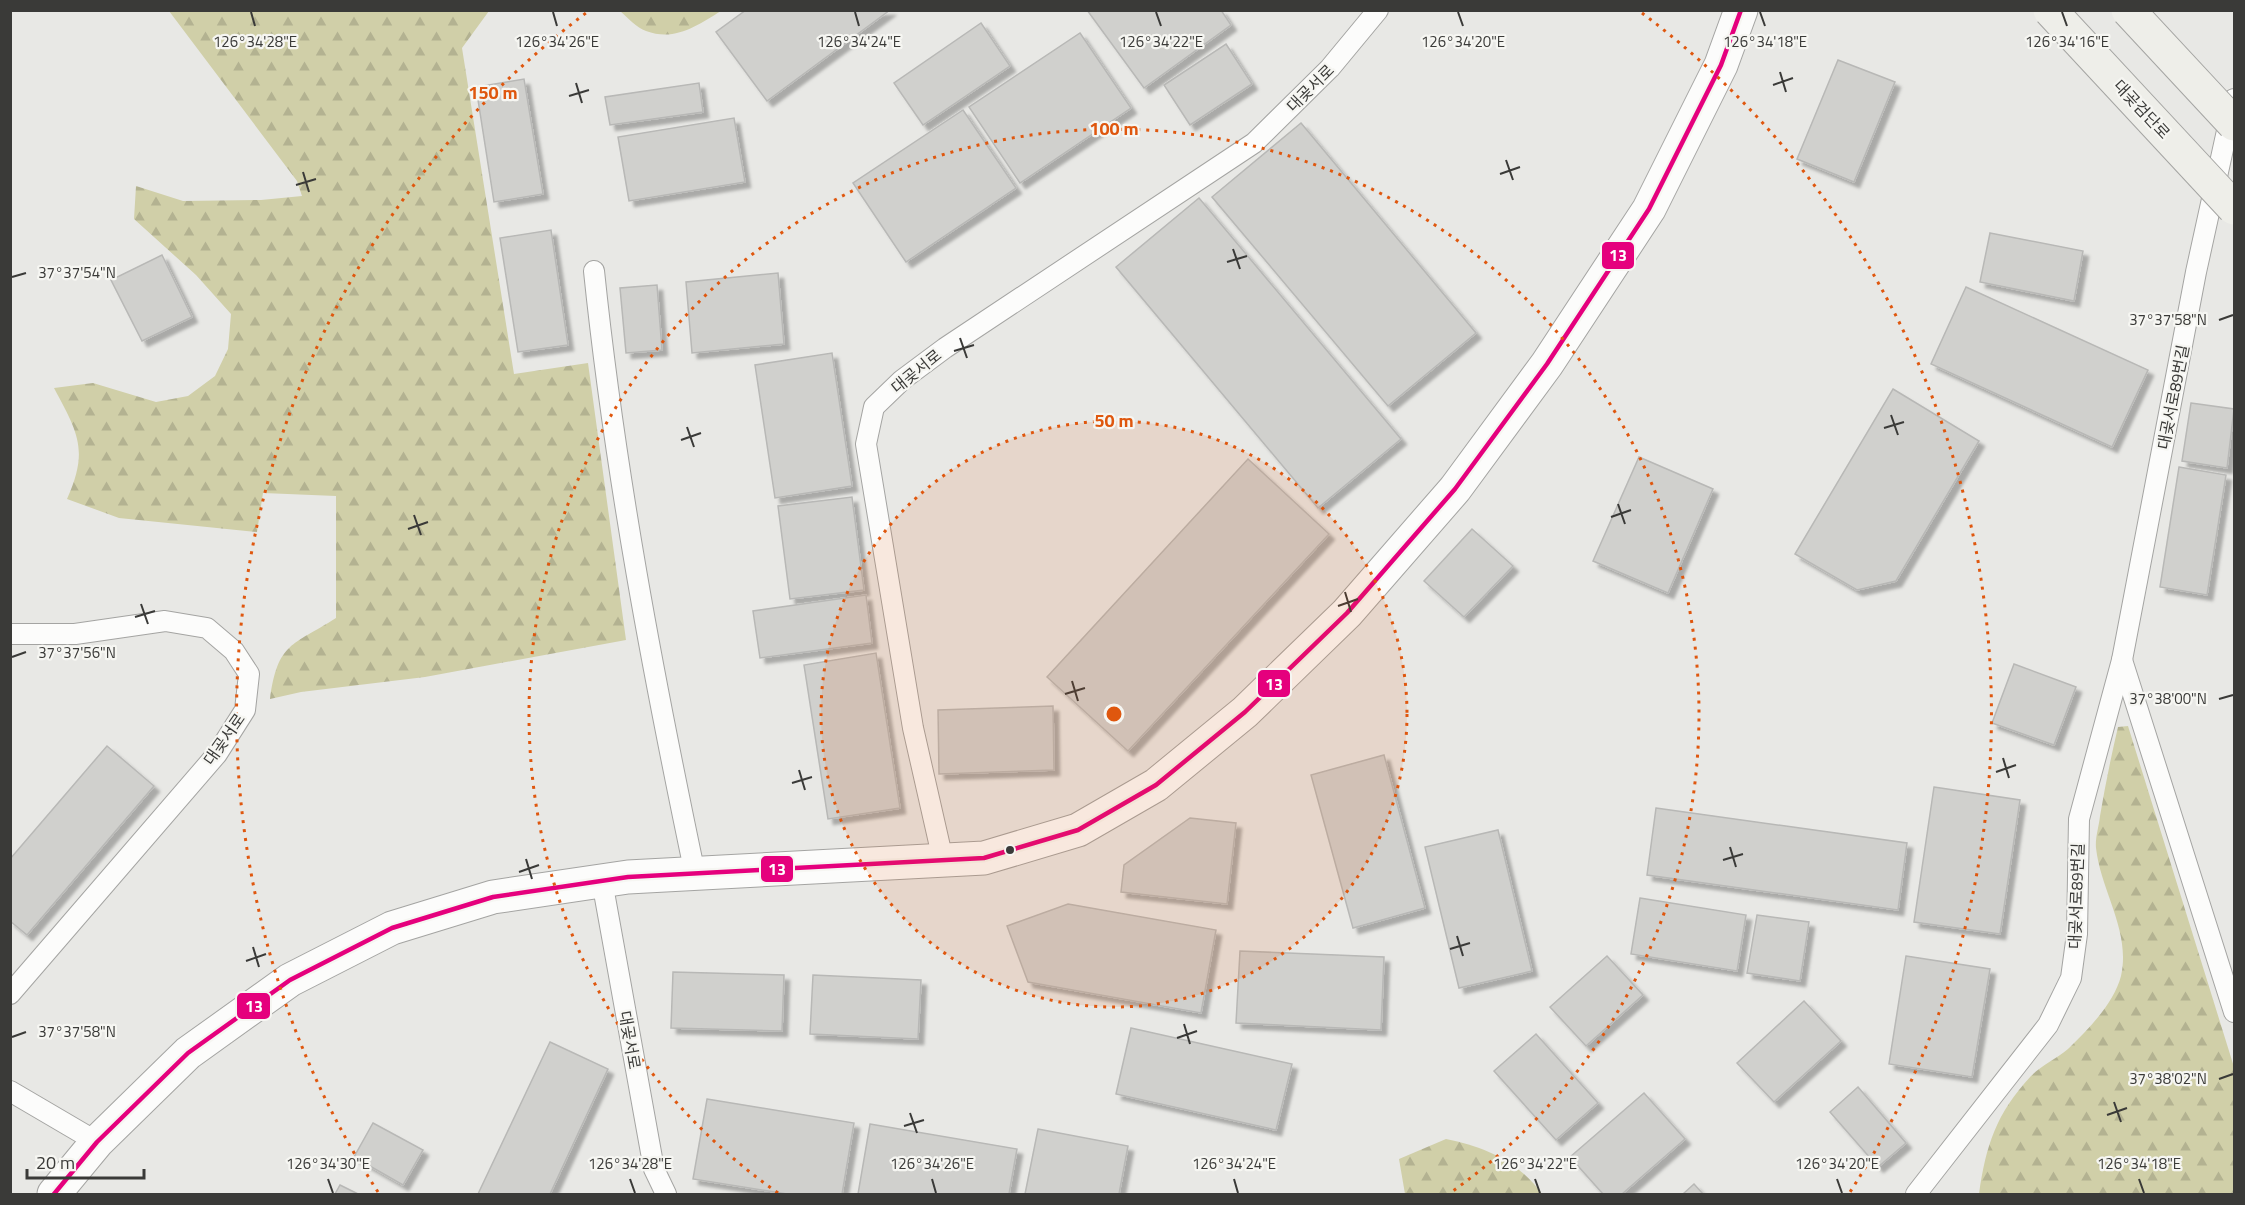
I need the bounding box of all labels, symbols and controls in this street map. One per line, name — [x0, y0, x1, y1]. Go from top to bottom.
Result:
text: 126°34'28"E — [213, 30, 297, 53]
text: 126°34'26"E — [515, 30, 599, 53]
text: 126°34'24"E — [817, 30, 901, 53]
text: 126°34'22"E — [1119, 30, 1203, 53]
text: 126°34'20"E — [1421, 30, 1505, 53]
text: 126°34'18"E — [1723, 30, 1807, 53]
text: 126°34'16"E — [2025, 30, 2109, 53]
street label: 대곶서로 — [1281, 59, 1339, 117]
street label: 대곶검단로 — [2108, 74, 2176, 144]
text: 150 m — [468, 79, 518, 106]
text: 100 m — [1089, 115, 1139, 142]
line badge: 13 — [1601, 241, 1635, 270]
text: 13 — [1609, 243, 1627, 267]
text: 37°37'54"N — [38, 261, 116, 284]
text: 37°37'58"N — [2129, 308, 2207, 331]
street label: 대곶서로 — [886, 343, 947, 399]
street label: 대곶서로89번길 — [2151, 343, 2195, 451]
text: 50 m — [1094, 407, 1134, 434]
text: 37°37'56"N — [38, 641, 116, 664]
line badge: 13 — [1257, 669, 1291, 698]
text: 13 — [1265, 672, 1283, 696]
text: 37°38'00"N — [2129, 687, 2207, 710]
centre of rings — [1104, 704, 1124, 724]
street label: 대곶서로 — [197, 708, 251, 770]
street label: 대곶서로89번길 — [2062, 842, 2090, 950]
unlabelled marker — [1004, 844, 1016, 856]
line badge: 13 — [760, 855, 794, 883]
text: 13 — [768, 857, 786, 881]
line badge: 13 — [236, 992, 271, 1020]
text: 13 — [245, 994, 263, 1018]
street label: 대곶서로 — [613, 1009, 647, 1071]
text: 37°37'58"N — [38, 1020, 116, 1043]
text: 37°38'02"N — [2129, 1067, 2207, 1090]
scale bar — [27, 1142, 144, 1180]
text: 20 m — [36, 1149, 75, 1176]
text: 126°34'30"E — [286, 1152, 370, 1175]
text: 126°34'28"E — [588, 1152, 672, 1175]
text: 126°34'26"E — [890, 1152, 974, 1175]
text: 126°34'24"E — [1192, 1152, 1276, 1175]
text: 126°34'22"E — [1493, 1152, 1577, 1175]
text: 126°34'20"E — [1795, 1152, 1879, 1175]
text: 126°34'18"E — [2097, 1152, 2181, 1175]

